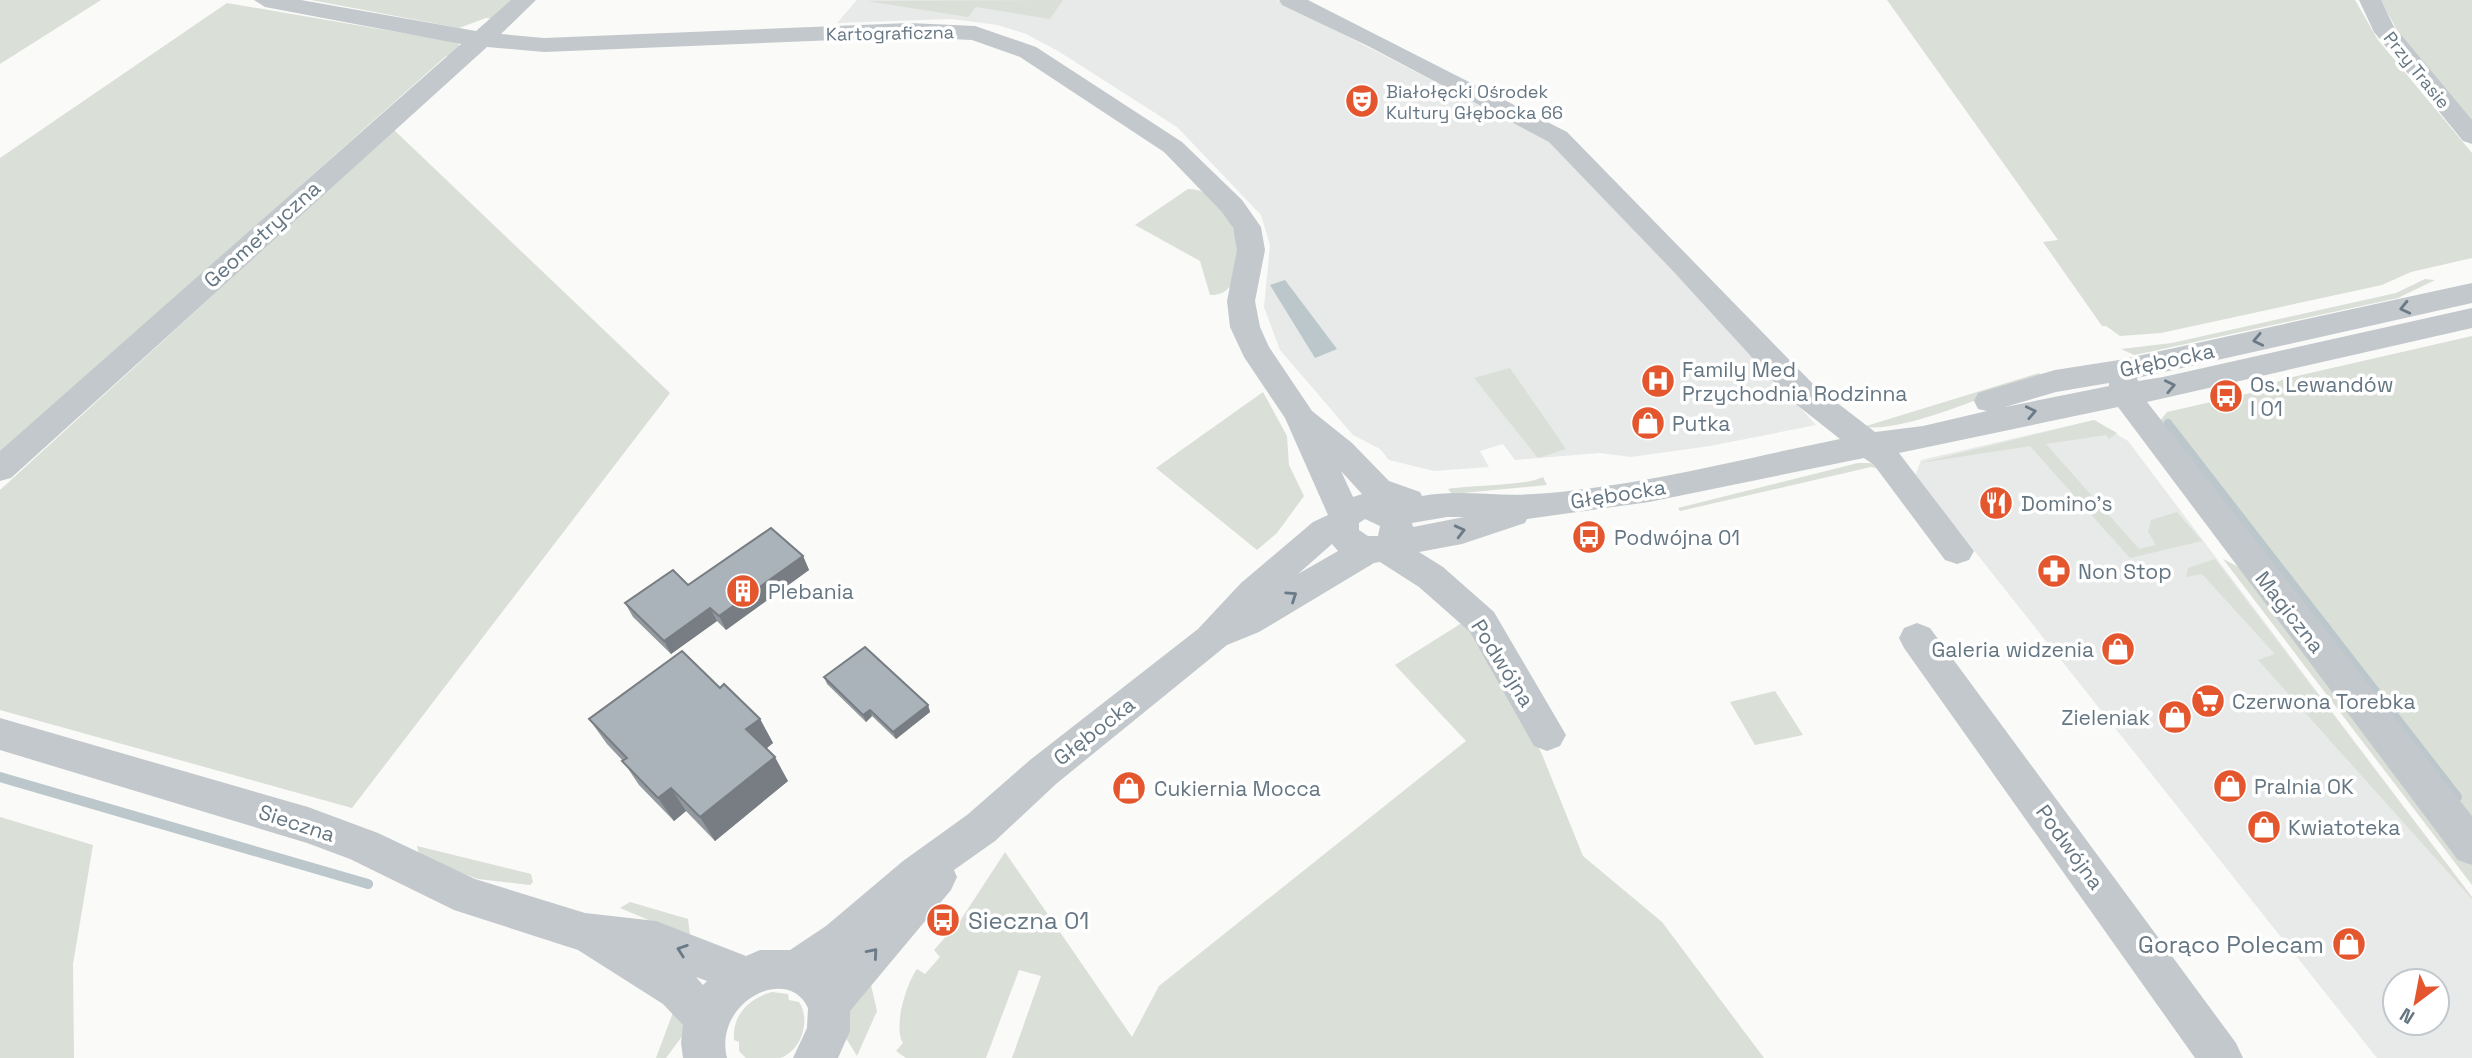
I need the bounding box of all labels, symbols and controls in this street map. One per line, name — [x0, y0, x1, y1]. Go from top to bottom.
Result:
street label: Kartograficzna — [826, 20, 954, 46]
street label: Przy Trasie — [2379, 27, 2455, 113]
place label: Białołęcki Ośrodek Kultury Głębocka 66 — [1386, 80, 1563, 124]
theatre icon: Białołęcki Ośrodek Kultury Głębocka 66 — [1343, 82, 1381, 120]
street label: Geometryczna — [198, 174, 326, 294]
one-way arrow — [2399, 299, 2411, 314]
one-way arrow — [2252, 332, 2264, 347]
street label: Głębocka — [2117, 337, 2217, 383]
place label: Family Med Przychodnia Rodzinna — [1682, 356, 1907, 407]
hospital icon: Family Med Przychodnia Rodzinna — [1639, 362, 1677, 400]
place label: Os. Lewandów I 01 — [2250, 371, 2393, 422]
bus stop icon: Os. Lewandów I 01 — [2207, 377, 2245, 415]
one-way arrow — [2164, 380, 2176, 395]
shop icon: Putka — [1629, 404, 1667, 442]
one-way arrow — [2025, 405, 2037, 420]
place label: Putka — [1672, 410, 1730, 437]
street label: Głębocka — [1568, 473, 1668, 515]
restaurant icon: Domino's — [1977, 484, 2015, 522]
place label: Domino's — [2021, 490, 2113, 517]
bus stop icon: Podwójna 01 — [1570, 518, 1608, 556]
place label: Podwójna 01 — [1614, 524, 1740, 551]
one-way arrow — [1454, 525, 1466, 539]
pharmacy icon: Non Stop — [2035, 552, 2073, 590]
place label: Non Stop — [2078, 558, 2172, 585]
street label: Magiczna — [2250, 566, 2330, 658]
building icon: Plebania — [724, 572, 762, 610]
place label: Plebania — [768, 578, 854, 605]
one-way arrow — [1284, 592, 1297, 604]
street label: Podwójna — [1465, 614, 1541, 712]
shop icon: Galeria widzenia — [2099, 630, 2137, 668]
place label: Galeria widzenia — [1931, 636, 2094, 663]
supermarket icon: Czerwona Torebka — [2189, 682, 2227, 720]
place label: Czerwona Torebka — [2232, 688, 2416, 715]
street label: Głębocka — [1048, 691, 1140, 771]
shop icon: Zieleniak — [2156, 698, 2194, 736]
place label: Zieleniak — [2061, 704, 2150, 731]
shop icon: Pralnia OK — [2211, 767, 2249, 805]
shop icon: Cukiernia Mocca — [1110, 769, 1148, 807]
place label: Pralnia OK — [2254, 773, 2354, 800]
place label: Cukiernia Mocca — [1154, 775, 1321, 802]
street label: Sieczna — [255, 798, 339, 848]
street label: Podwójna — [2030, 799, 2110, 895]
shop icon: Kwiatoteka — [2245, 808, 2283, 846]
place label: Kwiatoteka — [2288, 814, 2400, 841]
bus stop icon: Sieczna 01 — [924, 901, 962, 939]
place label: Sieczna 01 — [968, 905, 1089, 936]
shop icon: Gorąco Polecam — [2330, 925, 2368, 963]
place label: Gorąco Polecam — [2138, 929, 2324, 960]
one-way arrow — [676, 944, 689, 958]
one-way arrow — [865, 948, 877, 961]
north arrow — [2381, 967, 2451, 1037]
text: N — [2395, 1002, 2419, 1030]

